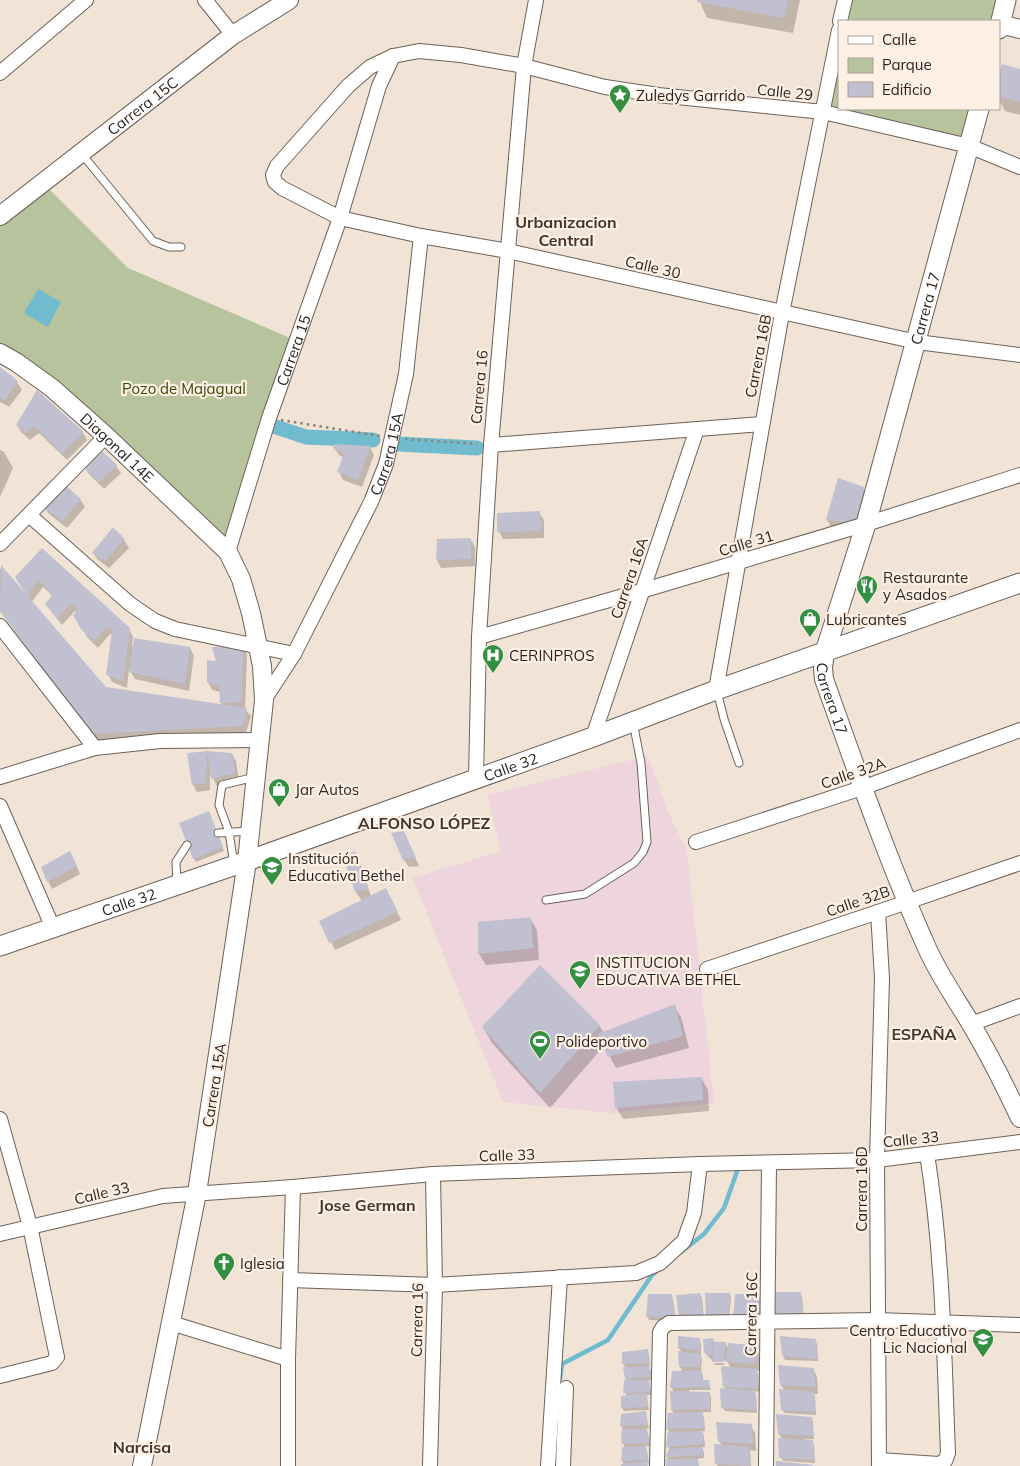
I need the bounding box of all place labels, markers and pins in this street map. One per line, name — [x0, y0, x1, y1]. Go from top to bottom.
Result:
place icon: Zuledys Garrido — [608, 83, 632, 114]
place label: Zuledys Garrido — [636, 86, 745, 105]
place label: Restaurante y Asados — [883, 568, 968, 604]
restaurant icon: Restaurante y Asados — [855, 574, 879, 605]
shop icon: Lubricantes — [798, 607, 822, 638]
place label: Lubricantes — [826, 610, 907, 629]
hospital icon: CERINPROS — [481, 643, 505, 674]
place label: CERINPROS — [509, 646, 595, 665]
shop icon: Jar Autos — [267, 777, 291, 808]
place label: Jar Autos — [295, 780, 359, 799]
place label: Institución Educativa Bethel — [288, 849, 404, 885]
school or university icon: Institución Educativa Bethel — [260, 855, 284, 886]
place label: INSTITUCION EDUCATIVA BETHEL — [596, 953, 741, 989]
school or university icon: INSTITUCION EDUCATIVA BETHEL — [568, 959, 592, 990]
sports icon: Polideportivo — [528, 1029, 552, 1060]
place label: Polideportivo — [556, 1032, 647, 1051]
church icon: Iglesia — [212, 1251, 236, 1282]
place label: Iglesia — [240, 1254, 285, 1273]
place label: Centro Educativo Lic Nacional — [849, 1321, 967, 1357]
school or university icon: Centro Educativo Lic Nacional — [971, 1327, 995, 1358]

